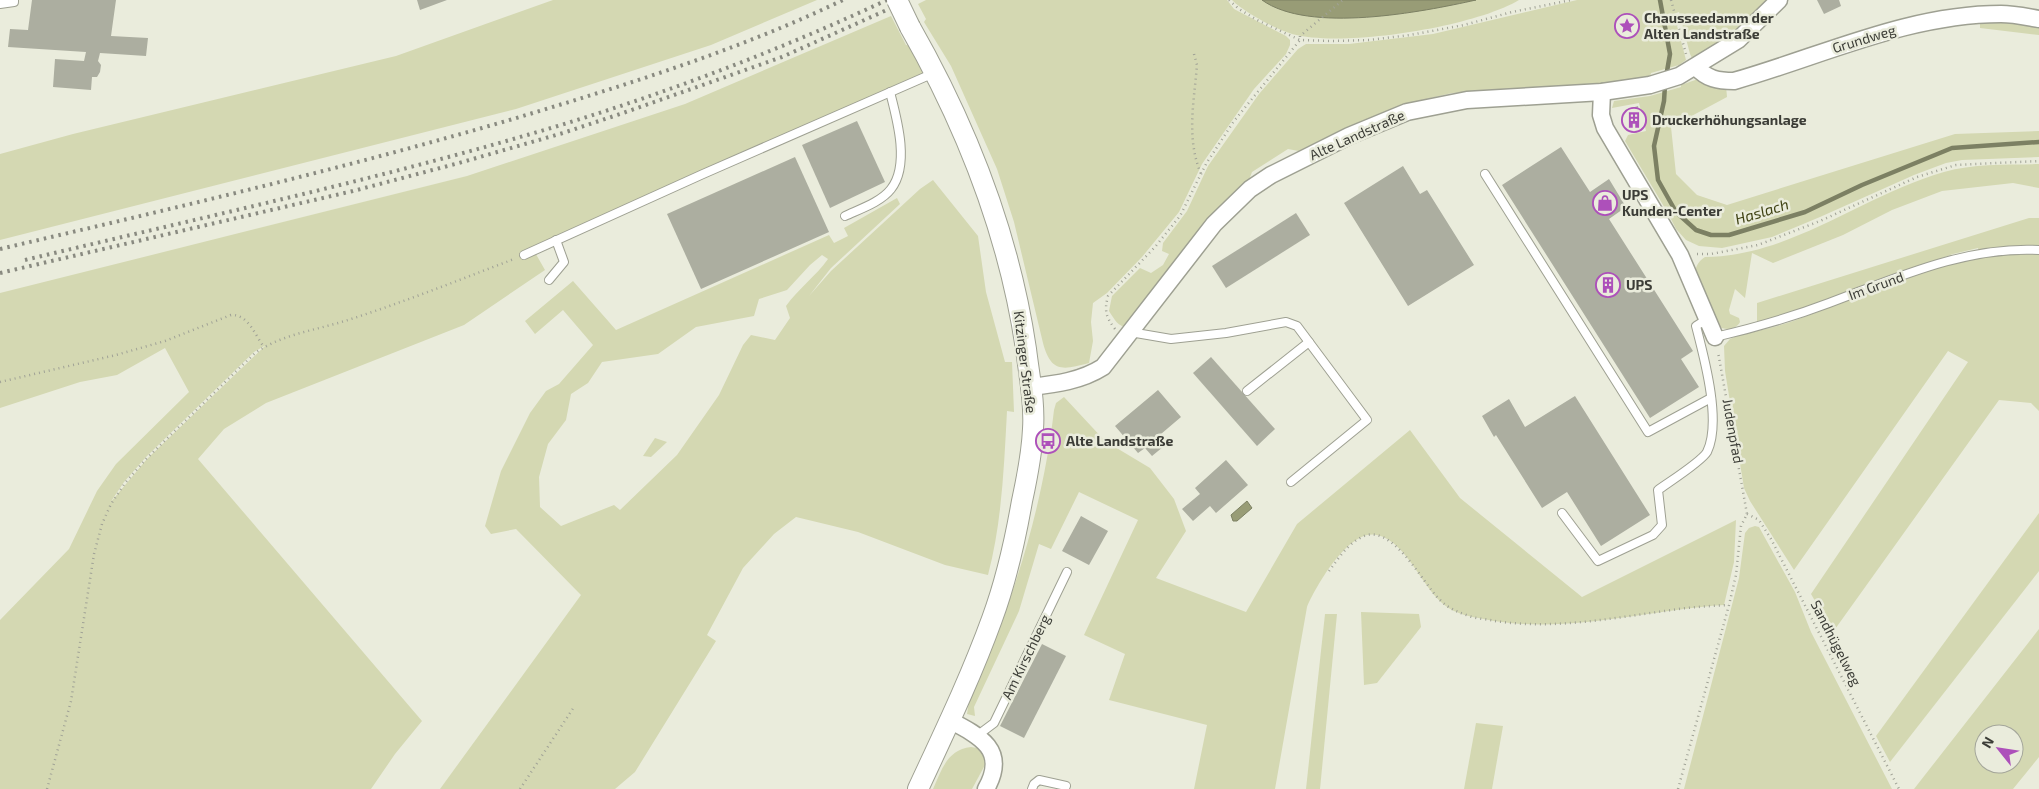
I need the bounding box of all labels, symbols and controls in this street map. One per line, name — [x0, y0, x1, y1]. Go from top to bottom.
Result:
place label: Chausseedamm der Alten Landstraße — [1644, 9, 1774, 42]
place icon: Chausseedamm der Alten Landstraße — [1614, 13, 1640, 39]
street label: Grundweg — [1830, 21, 1898, 56]
street label: Alte Landstraße — [1307, 106, 1407, 163]
building icon: Druckerhöhungsanlage — [1621, 107, 1647, 133]
place label: Druckerhöhungsanlage — [1652, 111, 1807, 128]
place label: UPS Kunden-Center — [1622, 186, 1722, 219]
shop icon: UPS Kunden-Center — [1592, 190, 1618, 216]
water label: Haslach — [1733, 194, 1791, 228]
street label: Im Grund — [1846, 268, 1906, 303]
building icon: UPS — [1595, 272, 1621, 298]
place label: UPS — [1626, 276, 1652, 293]
street label: Kitzinger Straße — [1011, 310, 1040, 414]
street label: Judenpfad — [1719, 397, 1748, 465]
bus stop icon: Alte Landstraße — [1035, 428, 1061, 454]
place label: Alte Landstraße — [1066, 432, 1173, 449]
street label: Sandhügelweg — [1808, 597, 1865, 689]
street label: Am Kirschberg — [998, 611, 1054, 702]
north arrow — [1974, 724, 2024, 774]
text: N — [1977, 734, 1997, 751]

